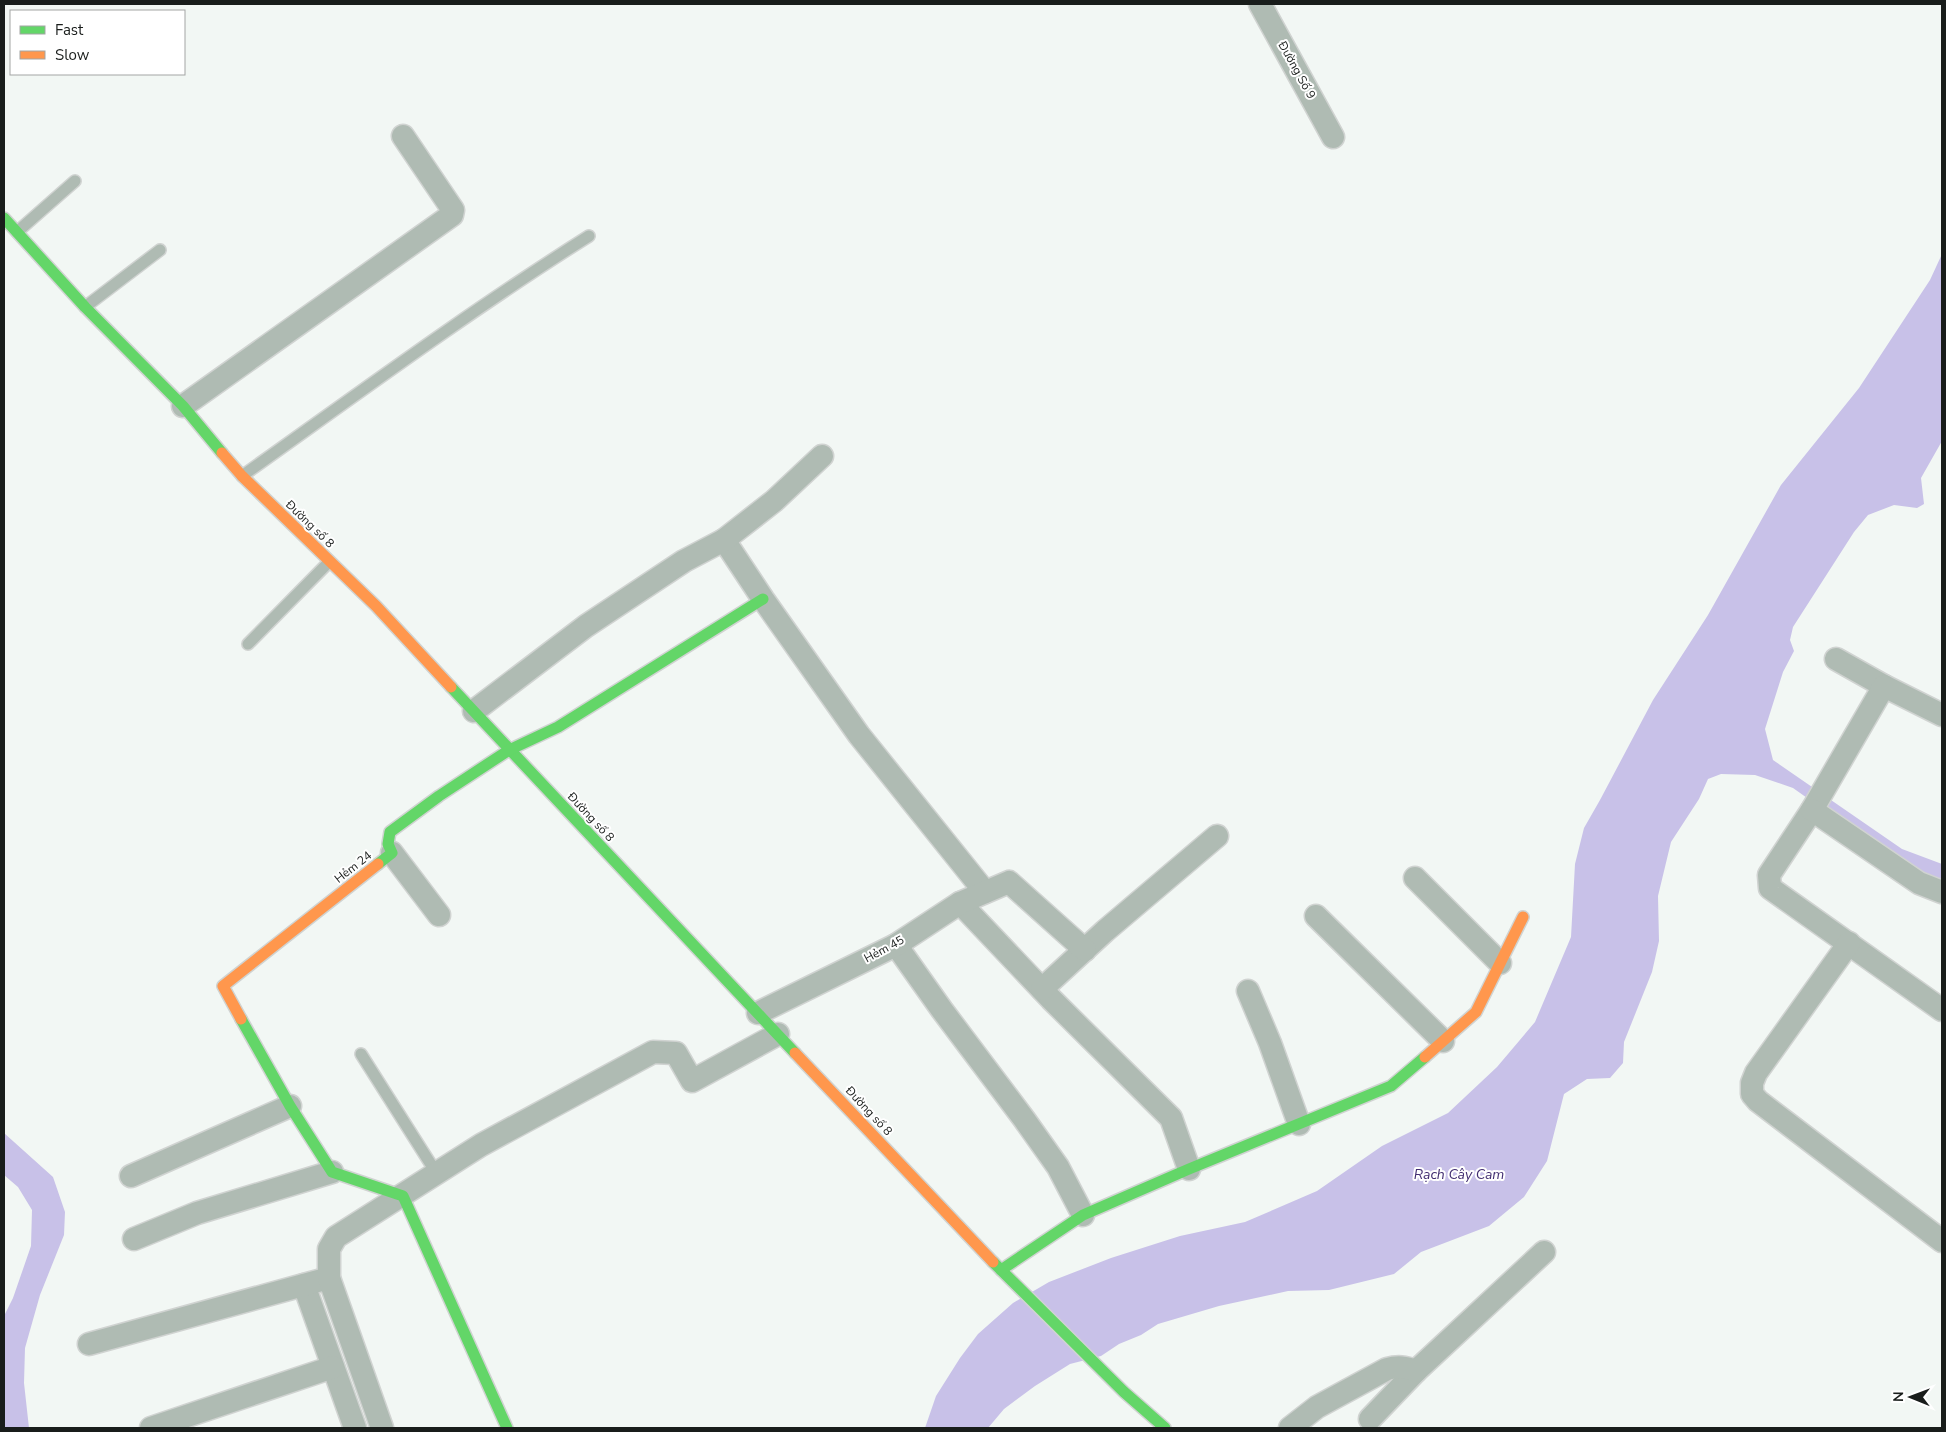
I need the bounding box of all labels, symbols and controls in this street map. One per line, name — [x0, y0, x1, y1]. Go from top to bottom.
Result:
legend — [10, 10, 185, 75]
text: Fast — [55, 20, 84, 40]
street label: Đường Số 9 — [1274, 37, 1319, 102]
text: Slow — [55, 45, 90, 65]
street label: Đường số 8 — [281, 496, 338, 551]
street label: Đường số 8 — [563, 788, 618, 845]
street label: Hẻm 24 — [331, 847, 375, 887]
street label: Hẻm 45 — [861, 932, 907, 966]
street label: Đường số 8 — [841, 1082, 896, 1139]
water label: Rạch Cây Cam — [1414, 1165, 1504, 1184]
north arrow — [1886, 1372, 1936, 1422]
text: N — [1889, 1391, 1908, 1402]

